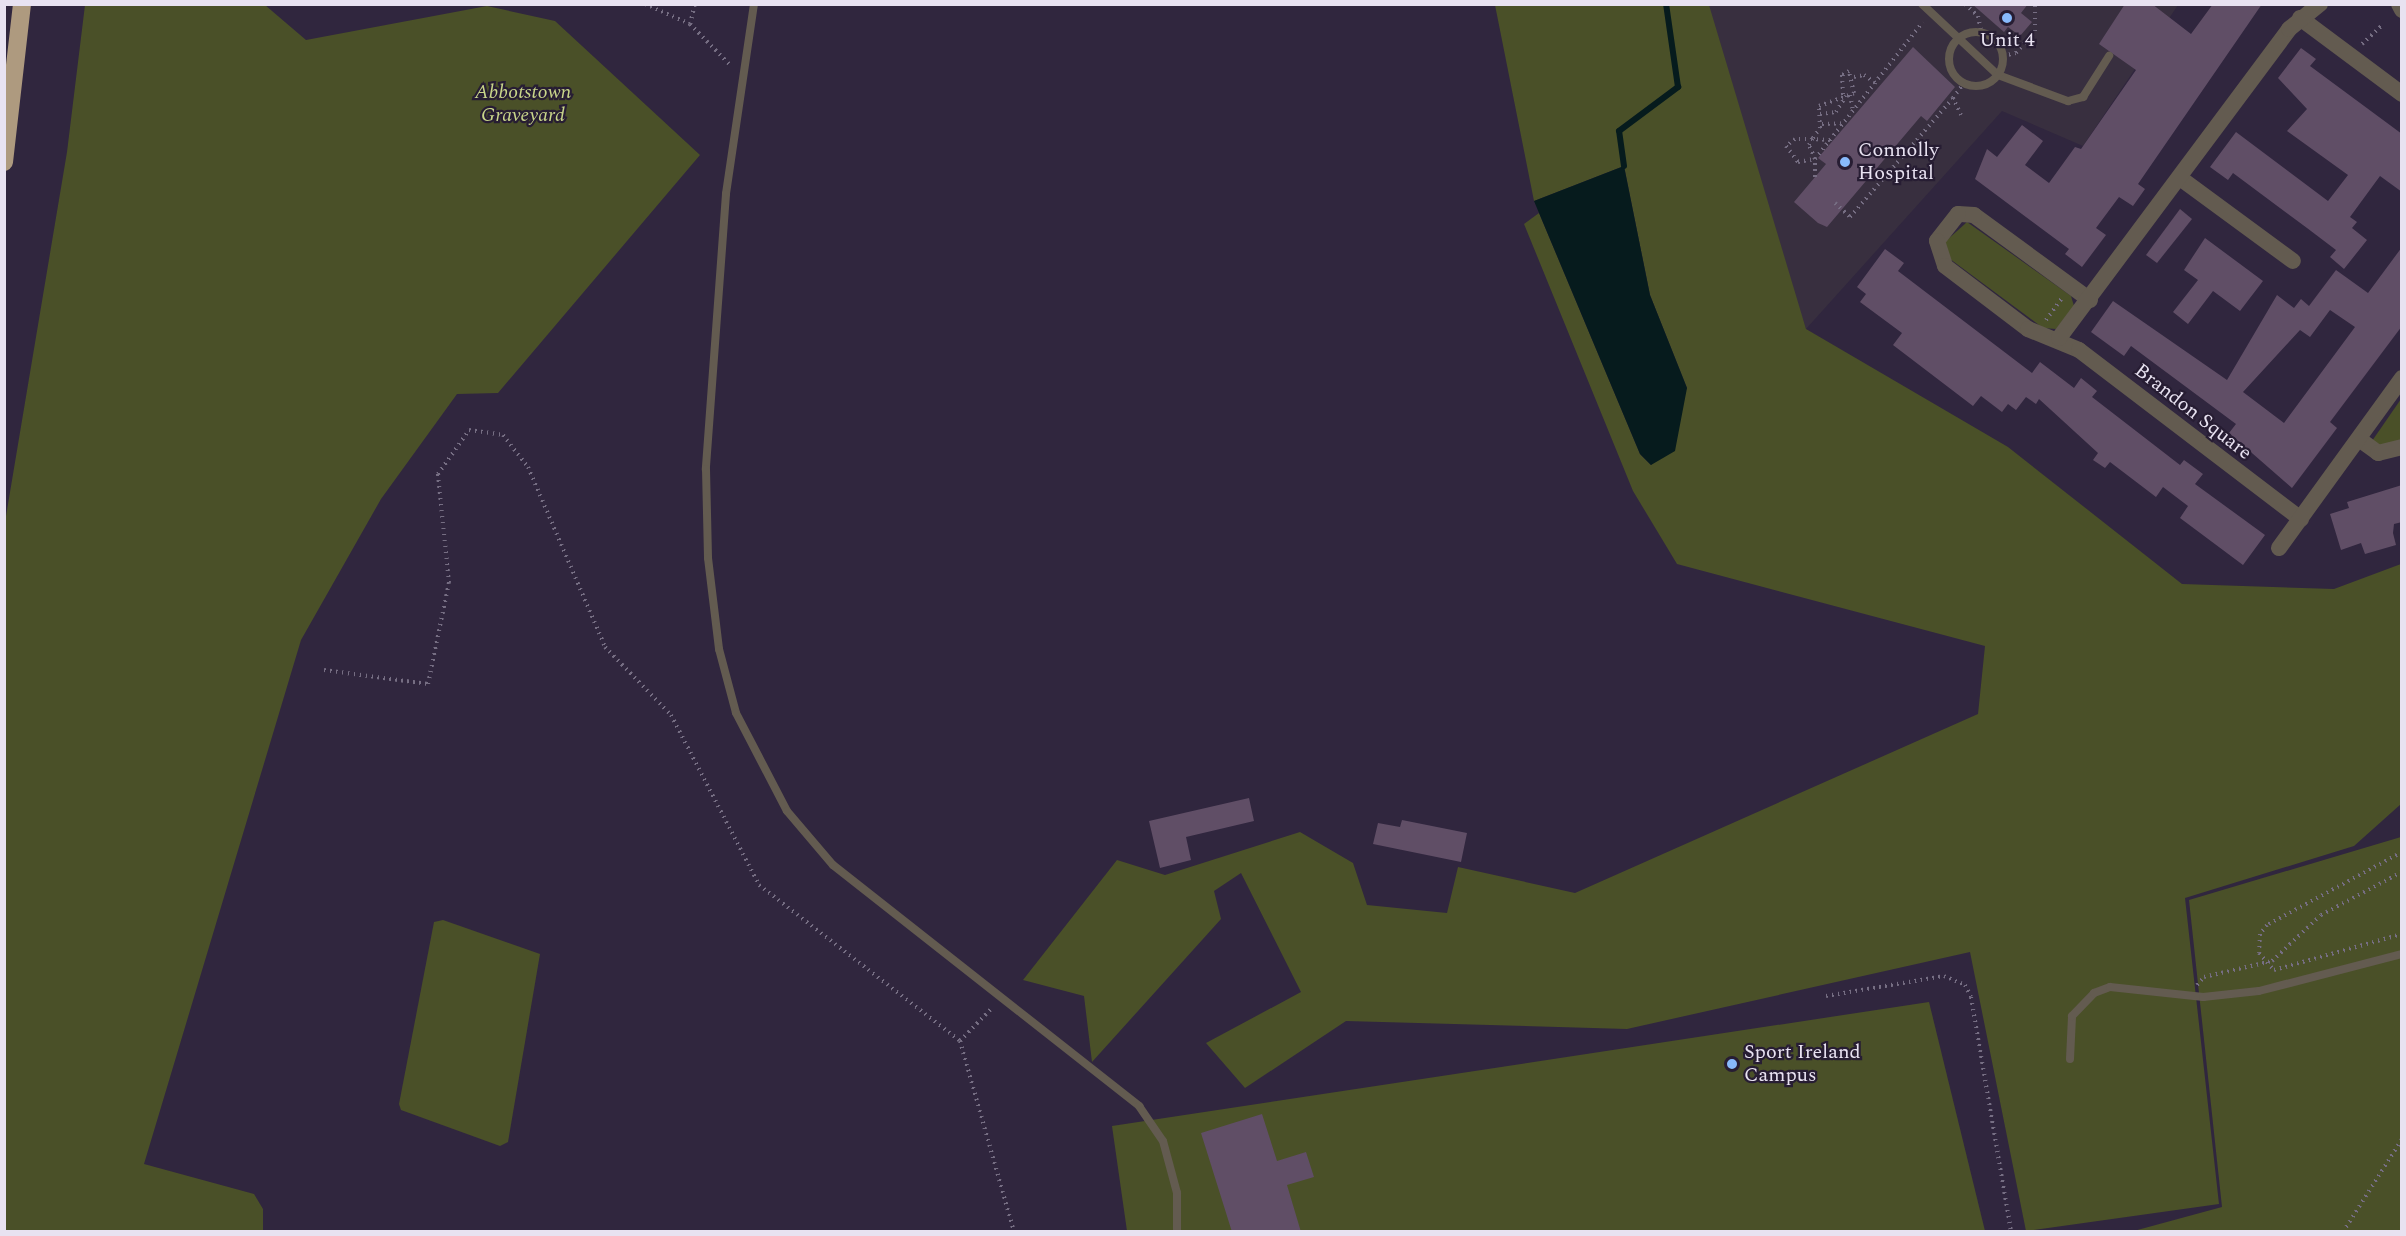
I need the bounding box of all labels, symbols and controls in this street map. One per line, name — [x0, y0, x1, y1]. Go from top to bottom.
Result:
marker: Unit 4 — [2000, 11, 2014, 25]
place label: Unit 4 — [1979, 28, 2035, 52]
park label: Abbotstown Graveyard — [475, 80, 571, 127]
place label: Connolly Hospital — [1858, 138, 1939, 185]
marker: Connolly Hospital — [1836, 153, 1854, 171]
street label: Brandon Square — [2130, 359, 2256, 465]
place label: Sport Ireland Campus — [1744, 1040, 1861, 1087]
marker: Sport Ireland Campus — [1725, 1057, 1739, 1071]

